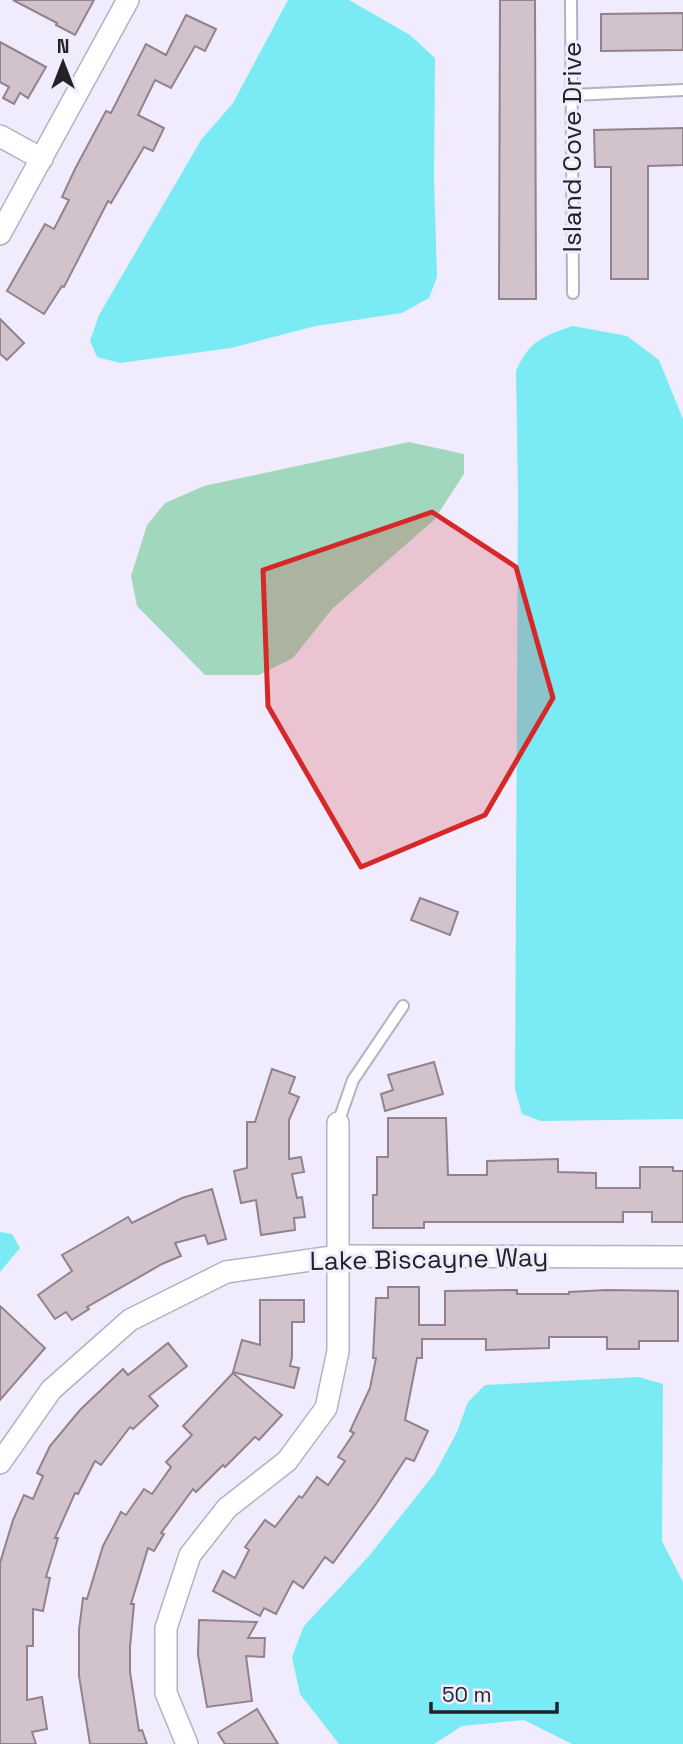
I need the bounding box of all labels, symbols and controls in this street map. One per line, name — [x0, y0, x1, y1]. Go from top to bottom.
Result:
north arrow — [28, 28, 98, 98]
text: N — [57, 34, 69, 59]
street label: Island Cove Drive — [555, 42, 589, 252]
street label: Lake Biscayne Way — [309, 1240, 549, 1278]
scale bar — [431, 1670, 557, 1714]
text: 50 m — [442, 1681, 492, 1708]

